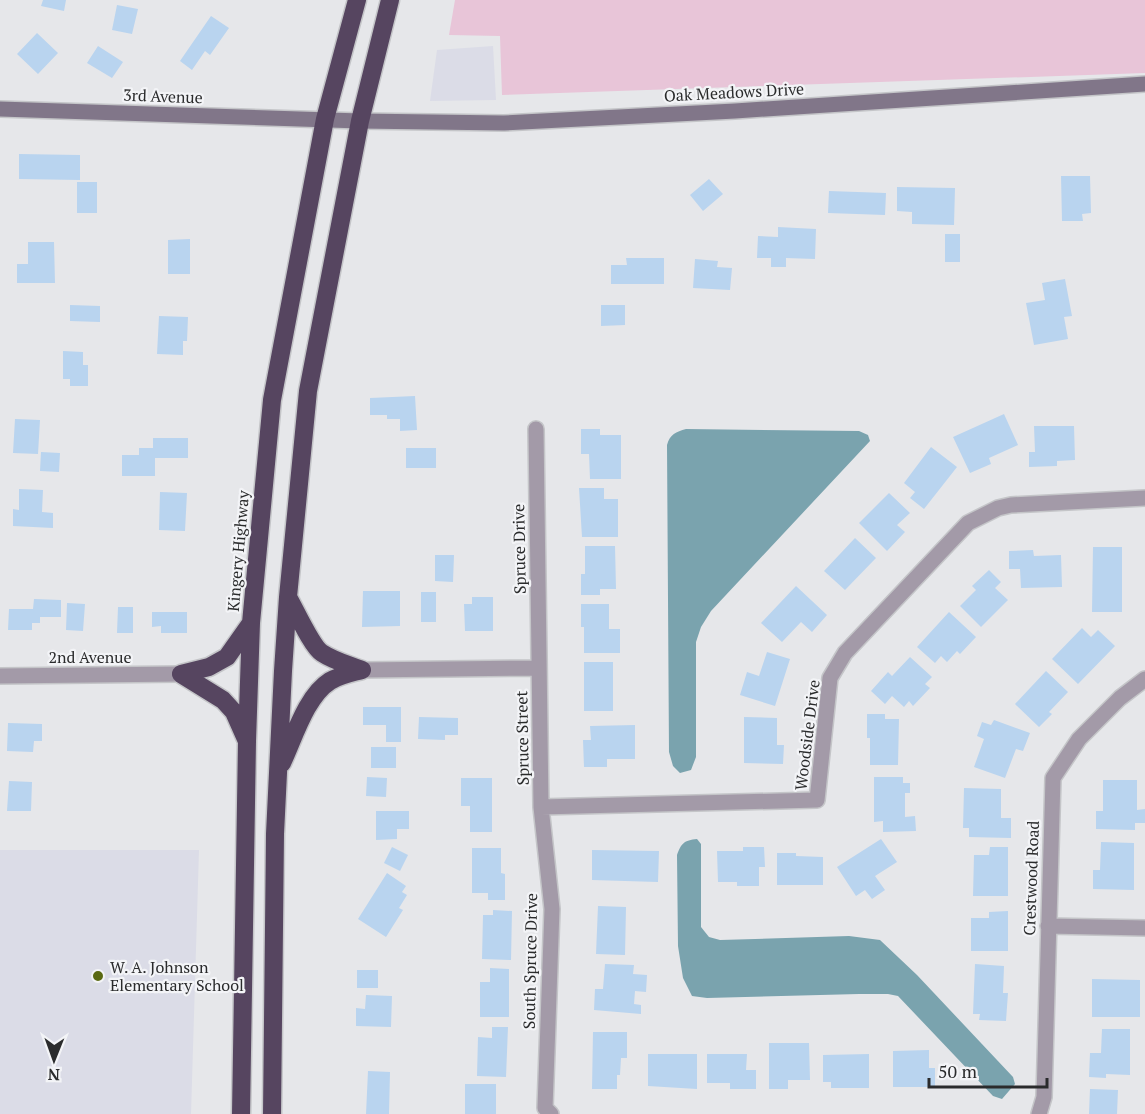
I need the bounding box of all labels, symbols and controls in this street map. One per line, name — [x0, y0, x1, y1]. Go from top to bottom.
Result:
street label: Oak Meadows Drive — [663, 77, 805, 107]
street label: 3rd Avenue — [123, 84, 203, 108]
street label: Kingery Highway — [222, 489, 254, 613]
street label: Spruce Drive — [507, 504, 531, 594]
street label: 2nd Avenue — [49, 646, 131, 668]
street label: Woodside Drive — [789, 678, 825, 792]
street label: Spruce Street — [510, 690, 534, 786]
street label: Crestwood Road — [1018, 820, 1044, 936]
street label: South Spruce Drive — [518, 893, 542, 1029]
place label: W. A. Johnson Elementary School — [110, 956, 244, 996]
marker: W. A. Johnson Elementary School — [91, 969, 105, 983]
north arrow — [24, 1030, 84, 1090]
scale bar — [929, 1051, 1048, 1089]
text: 50 m — [938, 1059, 978, 1083]
text: N — [47, 1064, 60, 1086]

